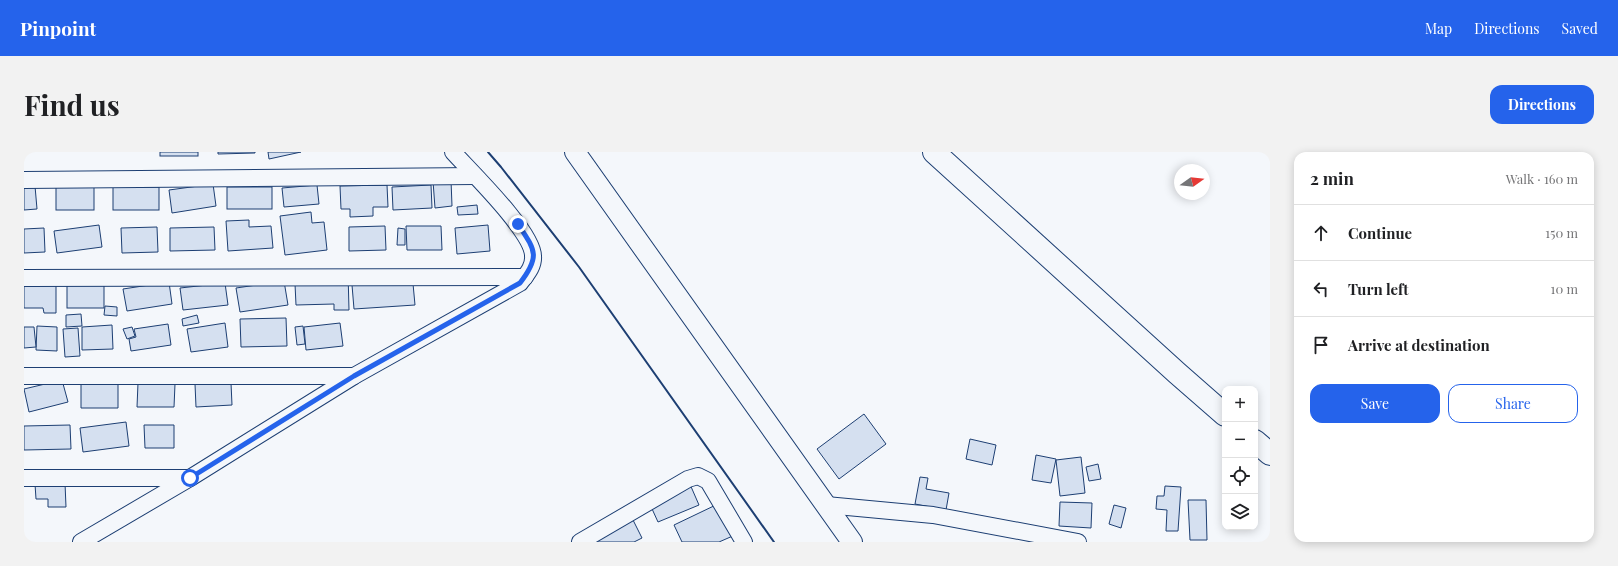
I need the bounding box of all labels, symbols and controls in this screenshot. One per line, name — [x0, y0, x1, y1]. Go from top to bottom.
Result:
text: Pinpoint — [20, 15, 96, 41]
text: Map — [1425, 19, 1452, 38]
text: Directions — [1474, 19, 1540, 38]
text: Saved — [1562, 19, 1598, 38]
button: Directions — [1490, 85, 1594, 124]
text: Find us — [24, 86, 120, 123]
north arrow — [1174, 164, 1210, 200]
text: 2 min — [1310, 167, 1354, 189]
text: Walk · 160 m — [1506, 170, 1578, 187]
route end — [509, 215, 527, 233]
icon: ahead — [1310, 222, 1332, 244]
text: Continue — [1348, 223, 1412, 243]
text: 150 m — [1545, 224, 1578, 241]
icon: left — [1310, 278, 1332, 300]
text: Turn left — [1348, 279, 1409, 299]
text: 10 m — [1551, 280, 1578, 297]
icon: arrive — [1310, 334, 1332, 356]
text: Arrive at destination — [1348, 335, 1490, 355]
button: Save — [1310, 384, 1440, 423]
button: Share — [1448, 384, 1578, 423]
map controls — [1222, 386, 1258, 530]
button: + — [1222, 386, 1258, 422]
button: − — [1222, 422, 1258, 458]
button: locate — [1222, 458, 1258, 494]
route start — [181, 469, 199, 487]
button: layers — [1222, 494, 1258, 530]

